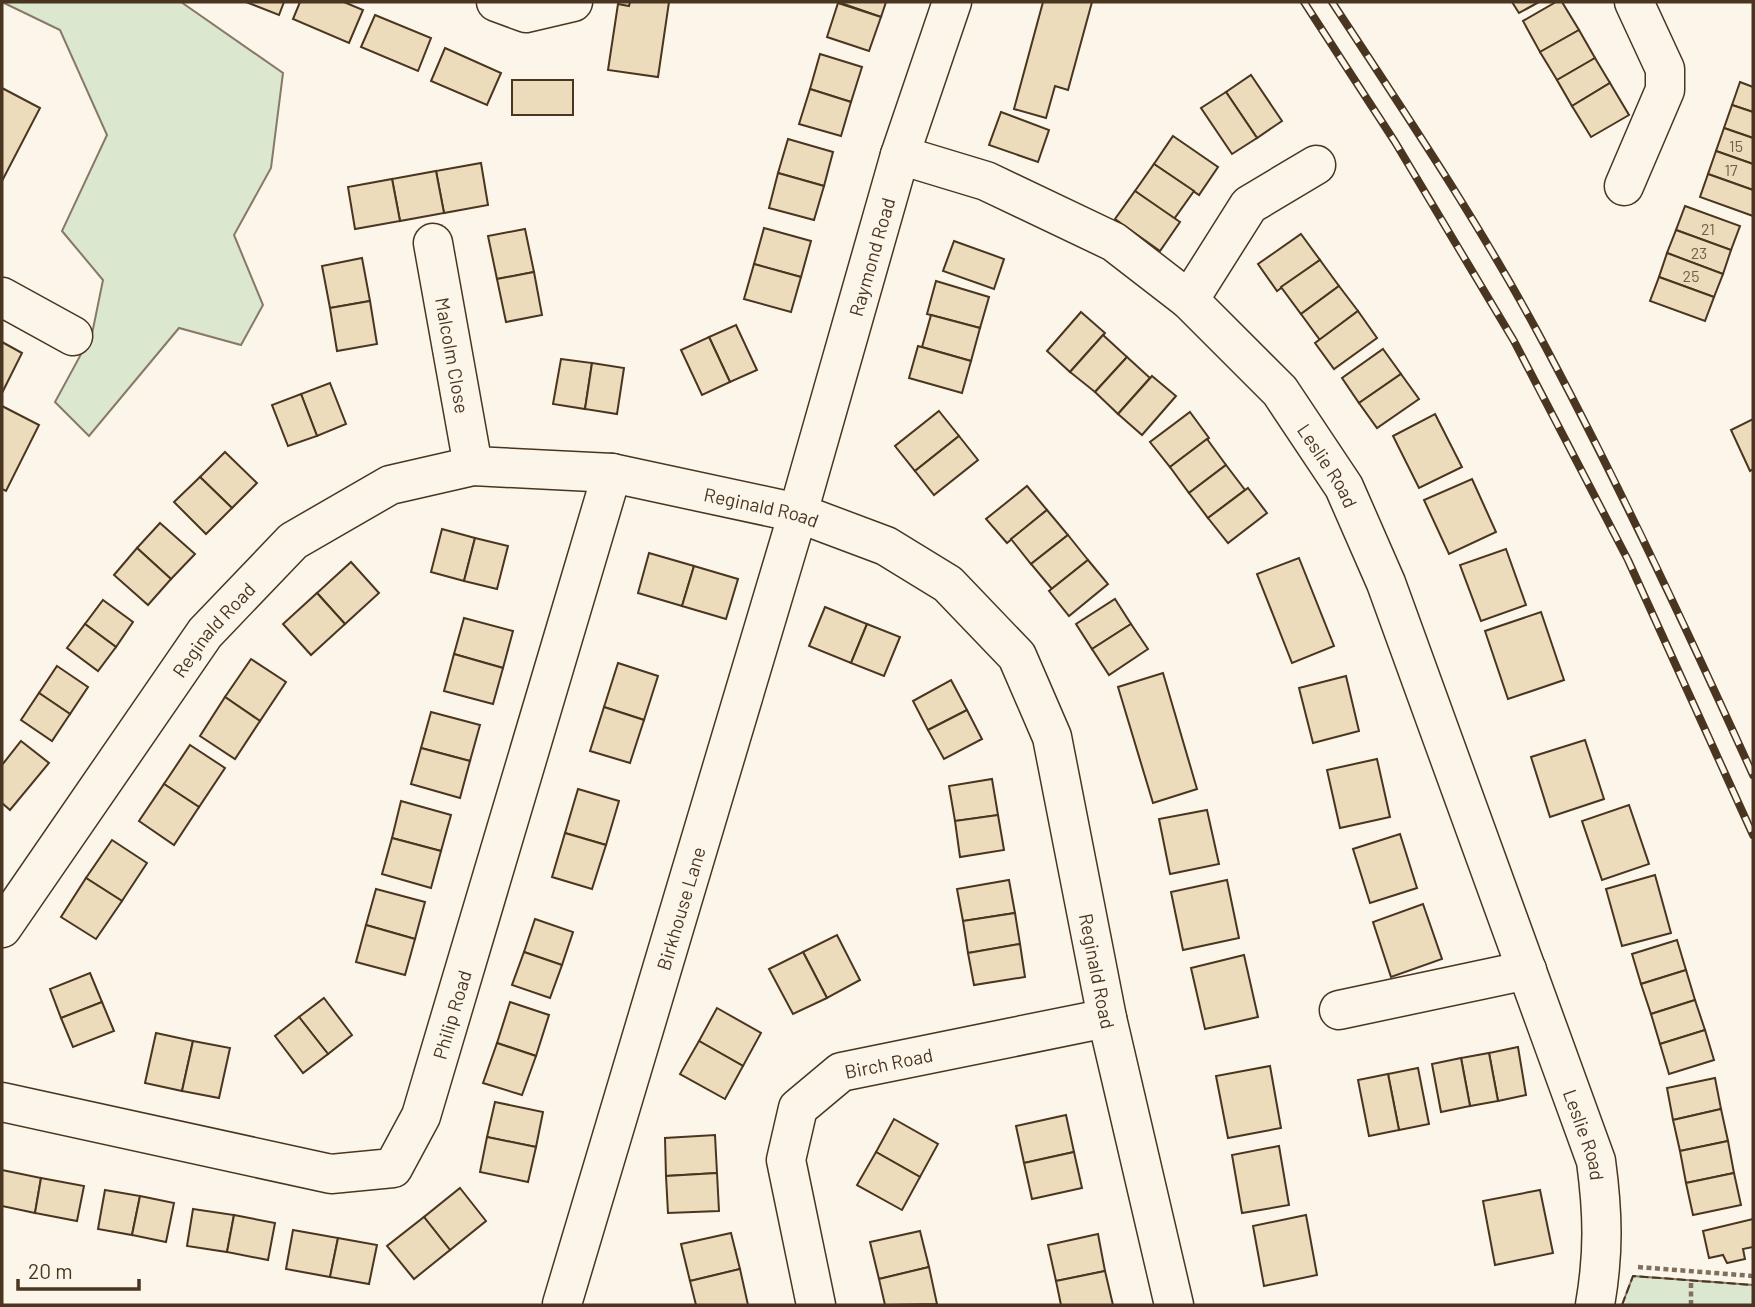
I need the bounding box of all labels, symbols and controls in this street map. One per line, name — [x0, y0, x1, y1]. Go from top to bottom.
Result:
house number: 15 — [1729, 136, 1743, 155]
house number: 17 — [1724, 160, 1738, 179]
street label: Raymond Road — [843, 195, 899, 319]
house number: 21 — [1701, 219, 1715, 238]
house number: 23 — [1691, 243, 1707, 262]
house number: 25 — [1683, 266, 1699, 285]
street label: Malcolm Close — [431, 295, 475, 415]
street label: Leslie Road — [1293, 419, 1363, 511]
street label: Reginald Road — [702, 482, 822, 531]
street label: Reginald Road — [167, 577, 259, 681]
street label: Birkhouse Lane — [651, 844, 709, 973]
street label: Reginald Road — [1075, 911, 1121, 1031]
street label: Philip Road — [427, 967, 475, 1062]
street label: Birch Road — [842, 1042, 935, 1083]
street label: Leslie Road — [1559, 1086, 1610, 1182]
scale bar — [18, 1248, 138, 1292]
text: 20 m — [28, 1258, 73, 1283]

